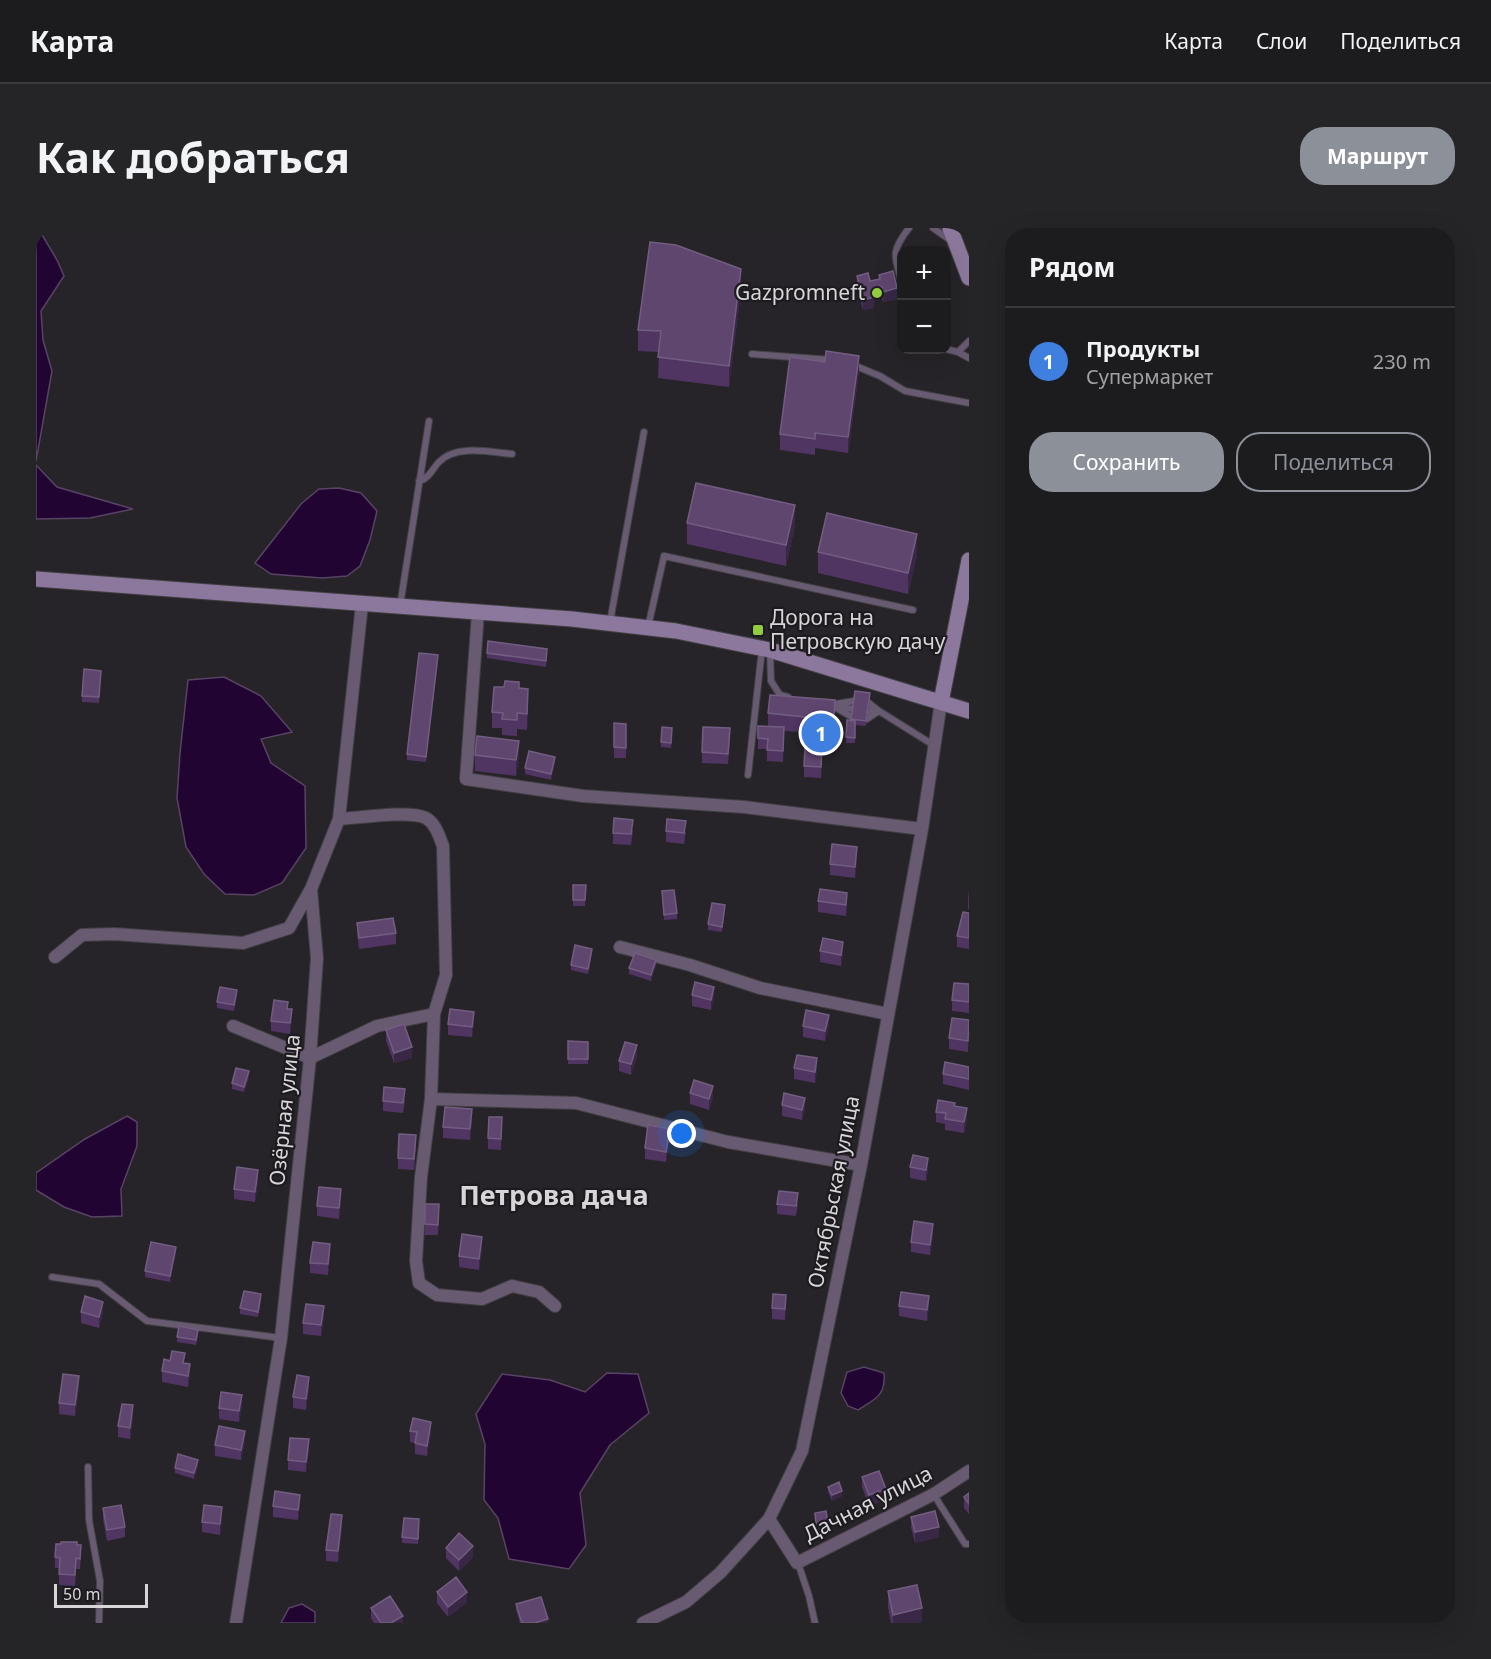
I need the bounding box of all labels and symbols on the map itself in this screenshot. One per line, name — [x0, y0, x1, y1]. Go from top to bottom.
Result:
place label: Gazpromneft — [735, 278, 865, 306]
marker: Gazpromneft — [870, 286, 884, 300]
place label: Дорога на Петровскую дачу — [770, 603, 946, 655]
marker: Дорога на Петровскую дачу — [751, 623, 765, 637]
pin: 1 — [802, 710, 840, 756]
street label: Озёрная улица — [262, 1033, 306, 1187]
street label: Октябрьская улица — [801, 1093, 865, 1291]
your location — [667, 1119, 696, 1148]
district label: Петрова дача — [459, 1176, 649, 1213]
street label: Дачная улица — [798, 1459, 937, 1548]
scale bar — [54, 1581, 148, 1608]

